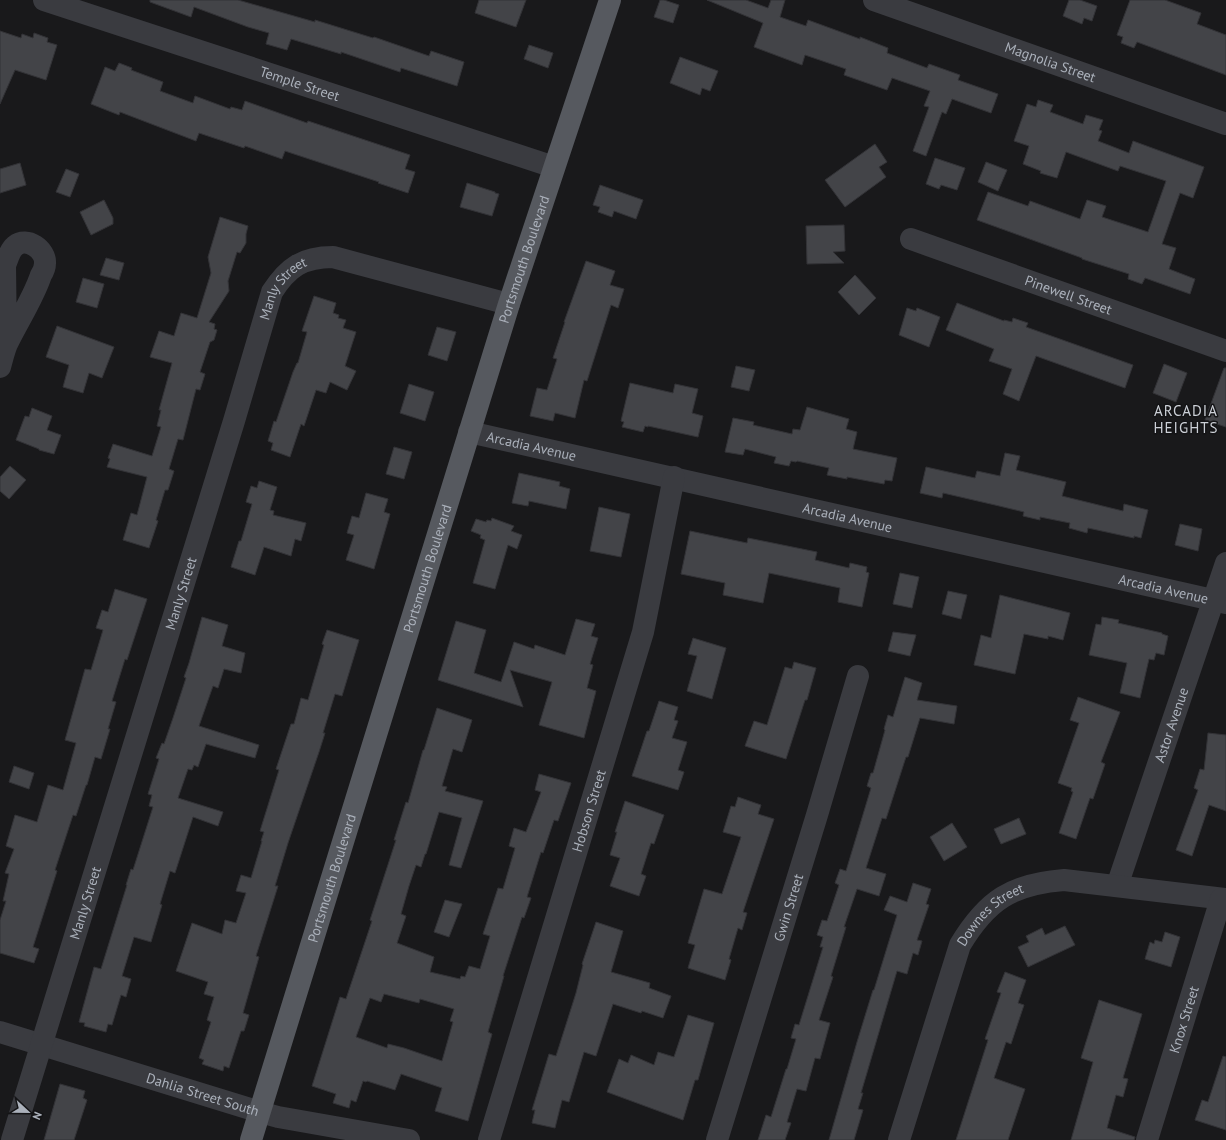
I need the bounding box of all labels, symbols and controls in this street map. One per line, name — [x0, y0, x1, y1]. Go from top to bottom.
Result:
street label: Magnolia Street — [1003, 38, 1098, 87]
street label: Temple Street — [257, 62, 342, 105]
street label: Portsmouth Boulevard — [495, 193, 553, 325]
street label: Manly Street — [255, 253, 310, 322]
street label: Pinewell Street — [1022, 271, 1115, 319]
district label: ARCADIA HEIGHTS — [1153, 401, 1219, 437]
street label: Arcadia Avenue — [485, 427, 578, 465]
street label: Arcadia Avenue — [801, 499, 894, 536]
street label: Portsmouth Boulevard — [399, 502, 456, 635]
street label: Manly Street — [161, 555, 201, 632]
street label: Arcadia Avenue — [1117, 570, 1210, 608]
street label: Astor Avenue — [1150, 685, 1192, 765]
street label: Hobson Street — [568, 767, 610, 854]
street label: Portsmouth Boulevard — [304, 812, 360, 945]
street label: Manly Street — [65, 864, 105, 942]
street label: Gwin Street — [770, 871, 807, 944]
street label: Downes Street — [953, 879, 1026, 949]
street label: Knox Street — [1165, 984, 1203, 1055]
street label: Dahlia Street South — [144, 1069, 261, 1120]
north arrow — [8, 1092, 48, 1132]
text: N — [29, 1110, 45, 1122]

